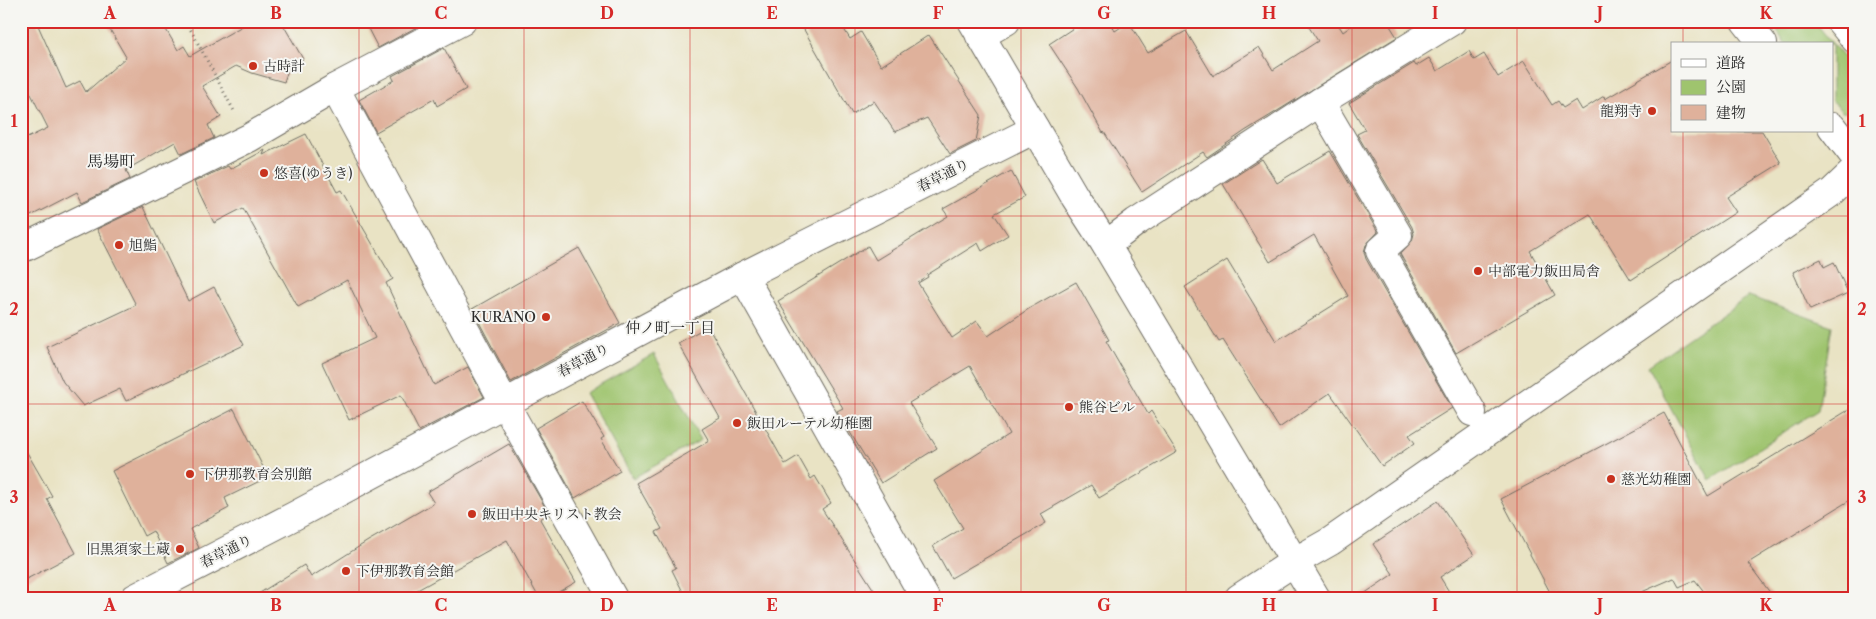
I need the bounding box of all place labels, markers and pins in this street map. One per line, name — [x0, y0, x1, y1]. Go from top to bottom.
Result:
place label: 古時計 — [263, 57, 305, 75]
marker: 古時計 — [247, 60, 259, 72]
place label: 龍翔寺 — [1600, 102, 1642, 120]
marker: 龍翔寺 — [1646, 105, 1658, 117]
place label: 悠喜(ゆうき) — [274, 164, 353, 182]
marker: 悠喜(ゆうき) — [258, 167, 270, 179]
place label: 旭鮨 — [129, 236, 157, 254]
marker: 旭鮨 — [113, 239, 125, 251]
place label: 中部電力飯田局舎 — [1488, 262, 1600, 280]
marker: 中部電力飯田局舎 — [1472, 265, 1484, 277]
place label: KURANO — [471, 308, 536, 326]
marker: KURANO — [540, 311, 552, 323]
place label: 熊谷ビル — [1079, 398, 1135, 416]
marker: 熊谷ビル — [1063, 401, 1075, 413]
place label: 飯田ルーテル幼稚園 — [747, 414, 872, 432]
marker: 飯田ルーテル幼稚園 — [731, 417, 743, 429]
place label: 下伊那教育会別館 — [200, 465, 312, 483]
marker: 下伊那教育会別館 — [184, 468, 196, 480]
place label: 慈光幼稚園 — [1621, 470, 1691, 488]
marker: 慈光幼稚園 — [1605, 473, 1617, 485]
place label: 飯田中央キリスト教会 — [482, 505, 622, 523]
marker: 飯田中央キリスト教会 — [466, 508, 478, 520]
place label: 旧黒須家土蔵 — [86, 540, 170, 558]
marker: 旧黒須家土蔵 — [174, 543, 186, 555]
place label: 下伊那教育会館 — [356, 562, 454, 580]
marker: 下伊那教育会館 — [340, 565, 352, 577]

